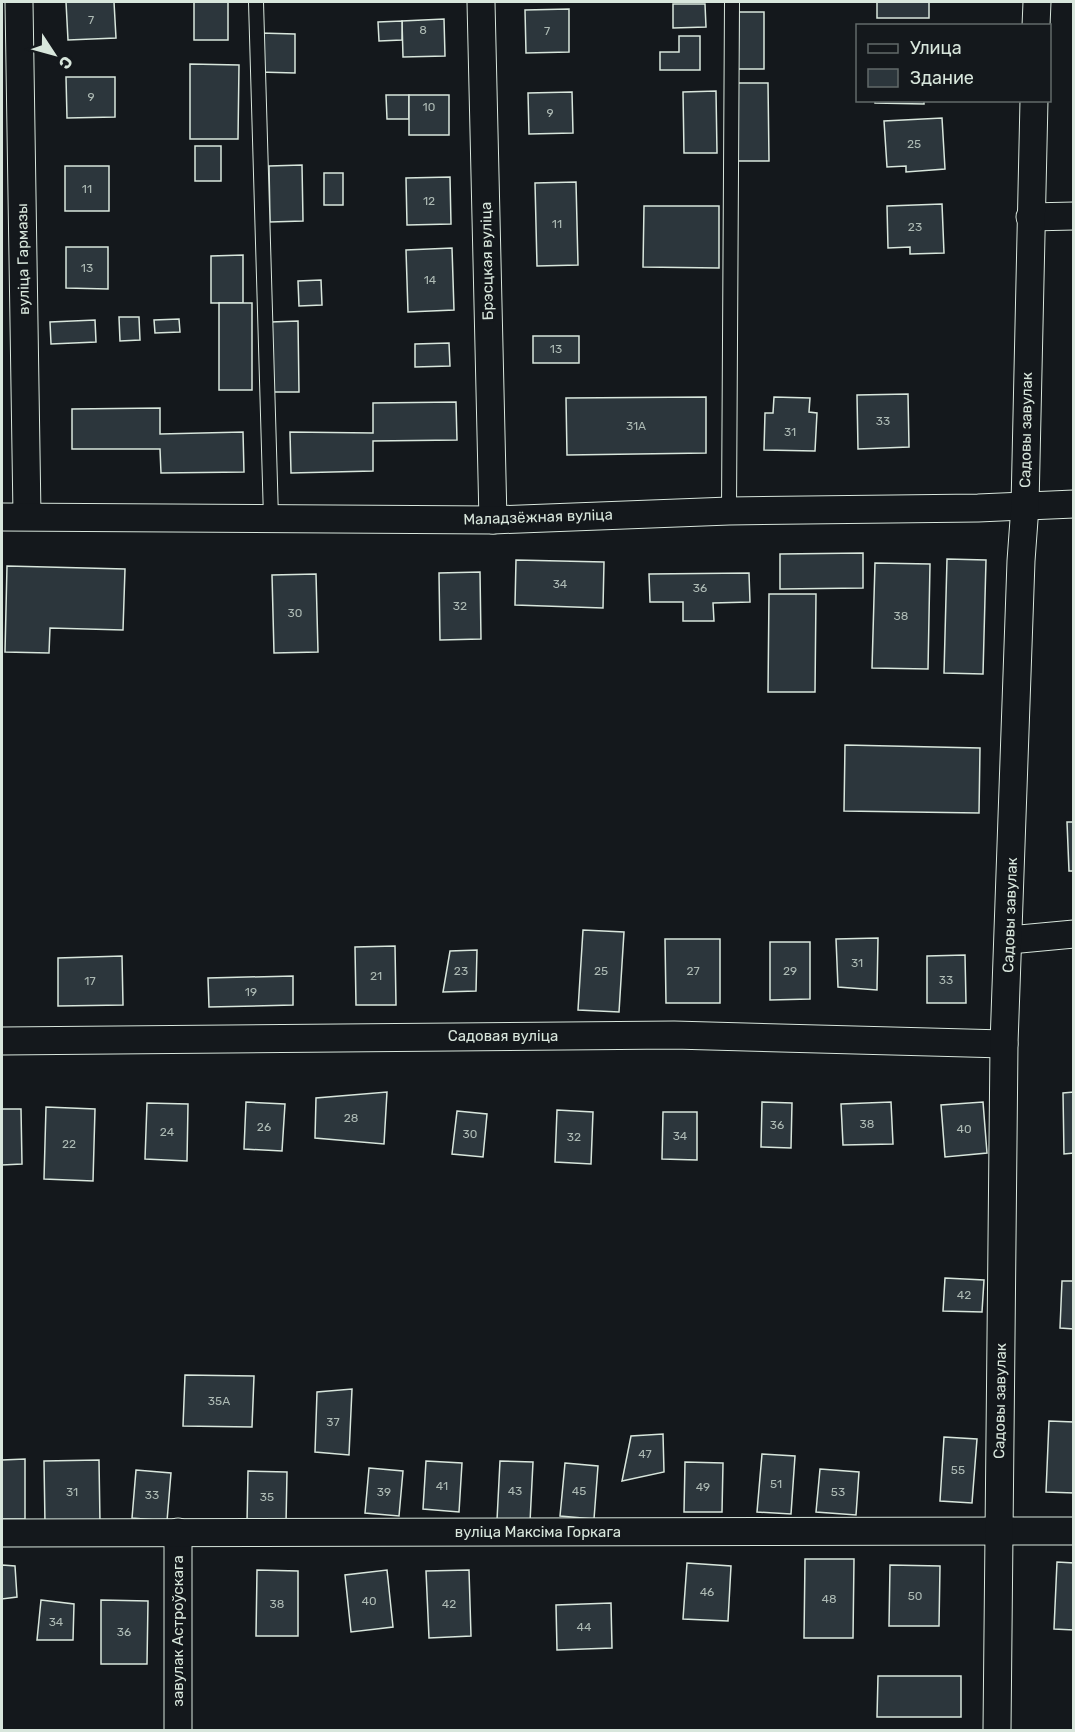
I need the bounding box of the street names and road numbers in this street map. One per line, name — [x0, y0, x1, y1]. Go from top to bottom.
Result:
street label: Брэсцкая вуліца — [477, 202, 497, 320]
street label: вуліца Гармазы — [13, 203, 33, 315]
street label: Садовы завулак — [1016, 372, 1036, 488]
street label: Маладзёжная вуліца — [463, 505, 613, 529]
street label: Садовы завулак — [999, 857, 1021, 973]
street label: Садовая вуліца — [448, 1027, 558, 1045]
street label: Садовы завулак — [990, 1343, 1010, 1459]
street label: вуліца Максіма Горкага — [455, 1523, 621, 1541]
street label: завулак Астроўскага — [169, 1555, 187, 1707]

